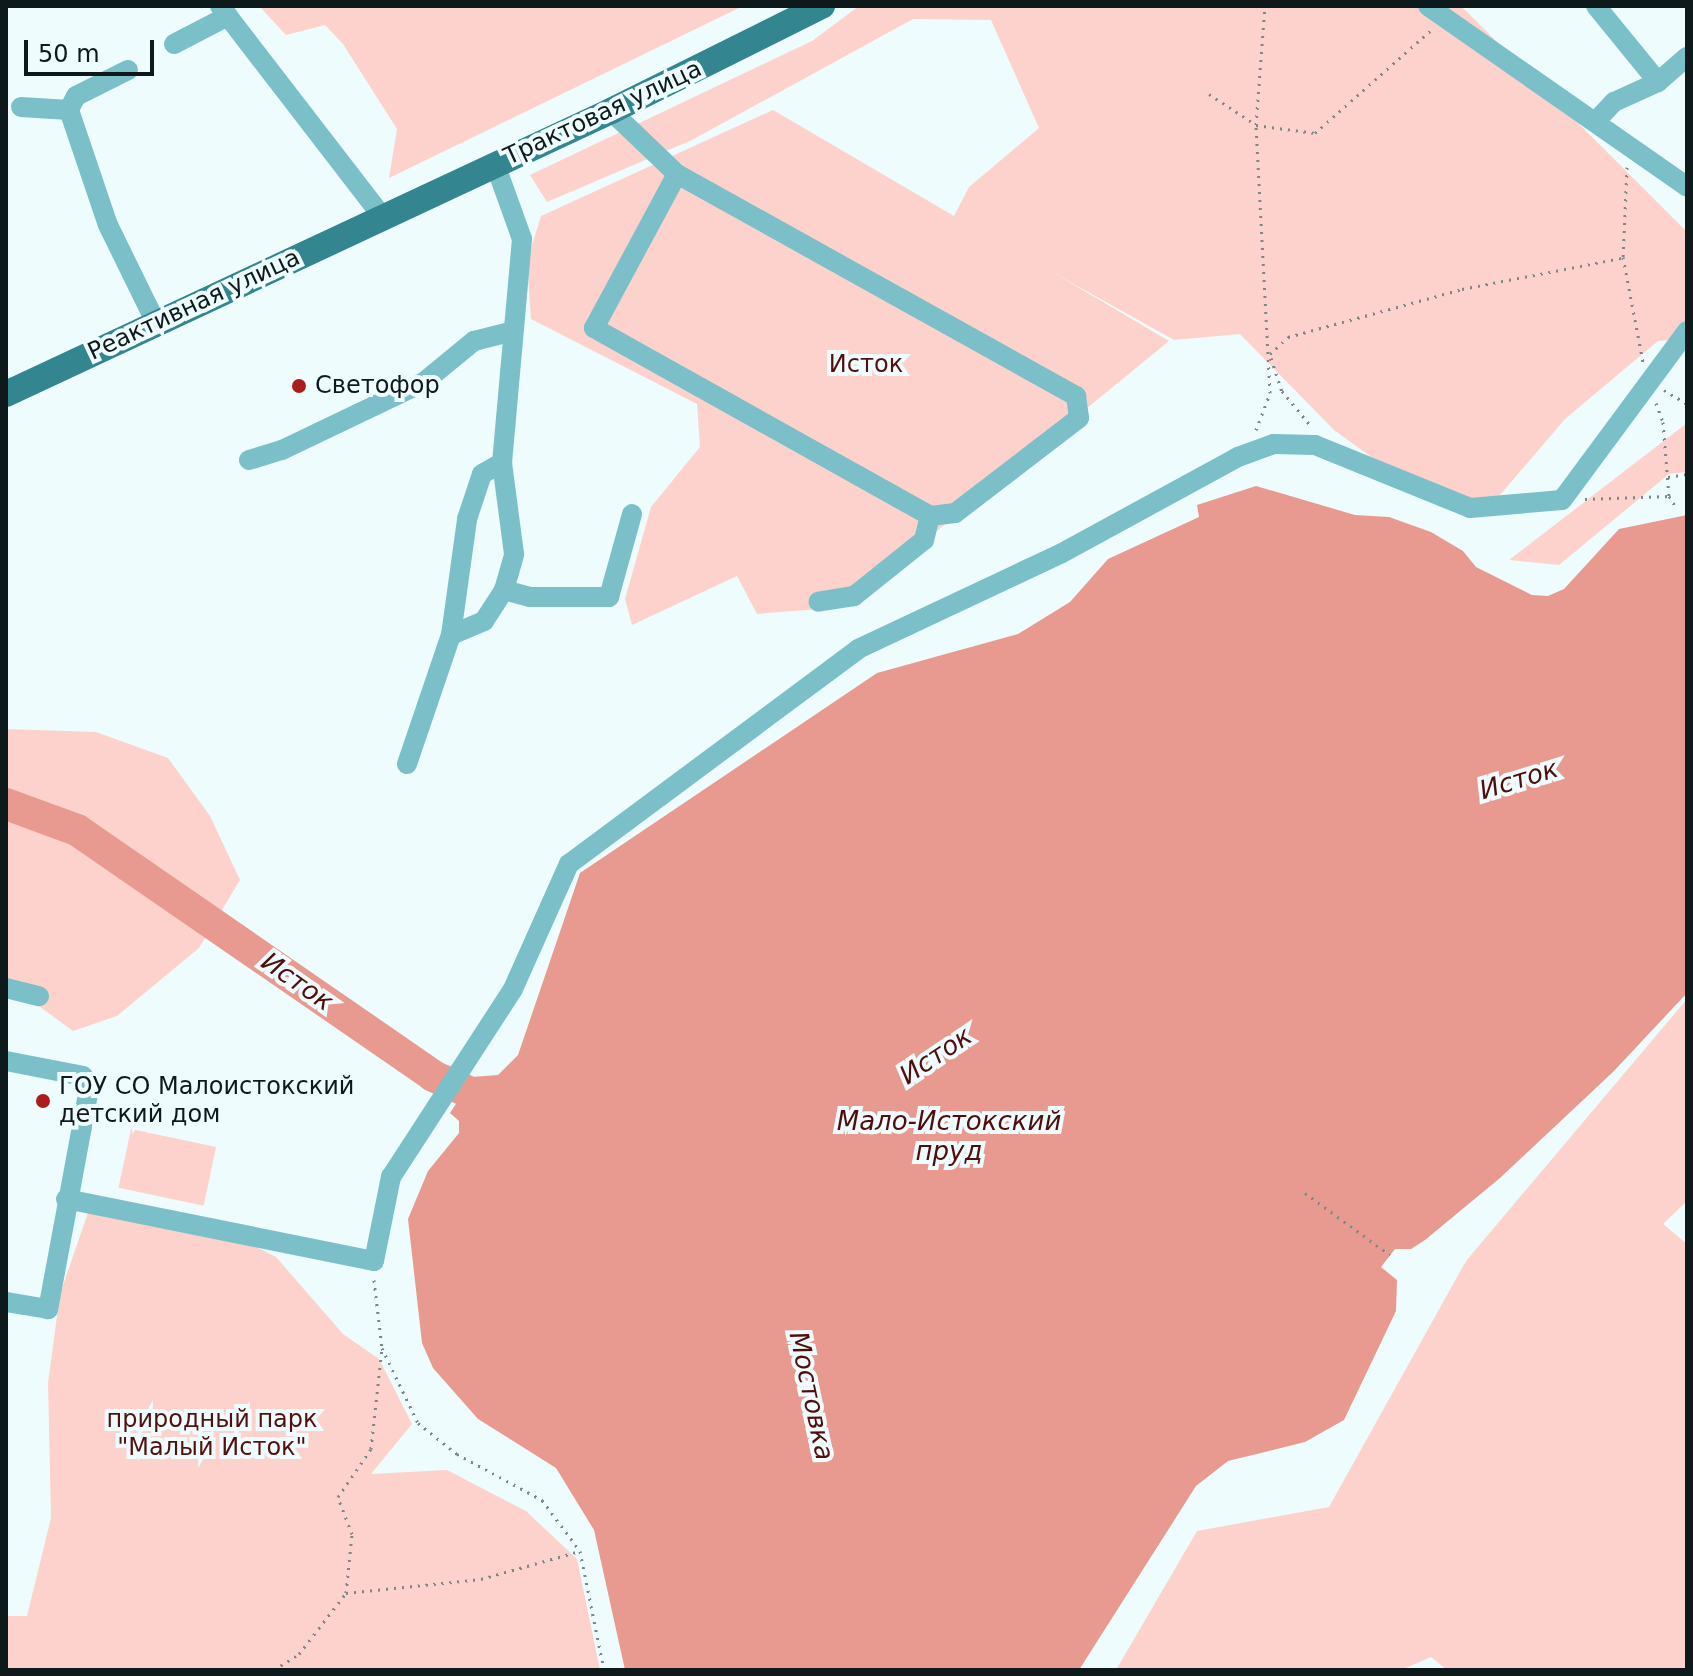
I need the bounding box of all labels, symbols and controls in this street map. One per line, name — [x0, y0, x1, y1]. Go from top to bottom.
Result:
scale bar — [28, 24, 158, 74]
text: 50 m — [38, 40, 100, 68]
street label: Трактовая улица — [500, 55, 706, 171]
street label: Реактивная улица — [83, 243, 305, 367]
park label: Исток — [829, 351, 903, 379]
place label: Светофор — [315, 372, 440, 400]
marker: Светофор — [290, 377, 308, 395]
water label: Исток — [1476, 753, 1562, 807]
water label: Исток — [255, 946, 339, 1018]
water label: Исток — [894, 1021, 978, 1091]
place label: ГОУ СО Малоистокский детский дом — [59, 1073, 354, 1129]
marker: ГОУ СО Малоистокский детский дом — [34, 1092, 52, 1110]
water label: Мало-Истокский пруд — [837, 1106, 1061, 1168]
water label: Мостовка — [782, 1329, 840, 1463]
park label: природный парк "Малый Исток" — [106, 1406, 318, 1462]

